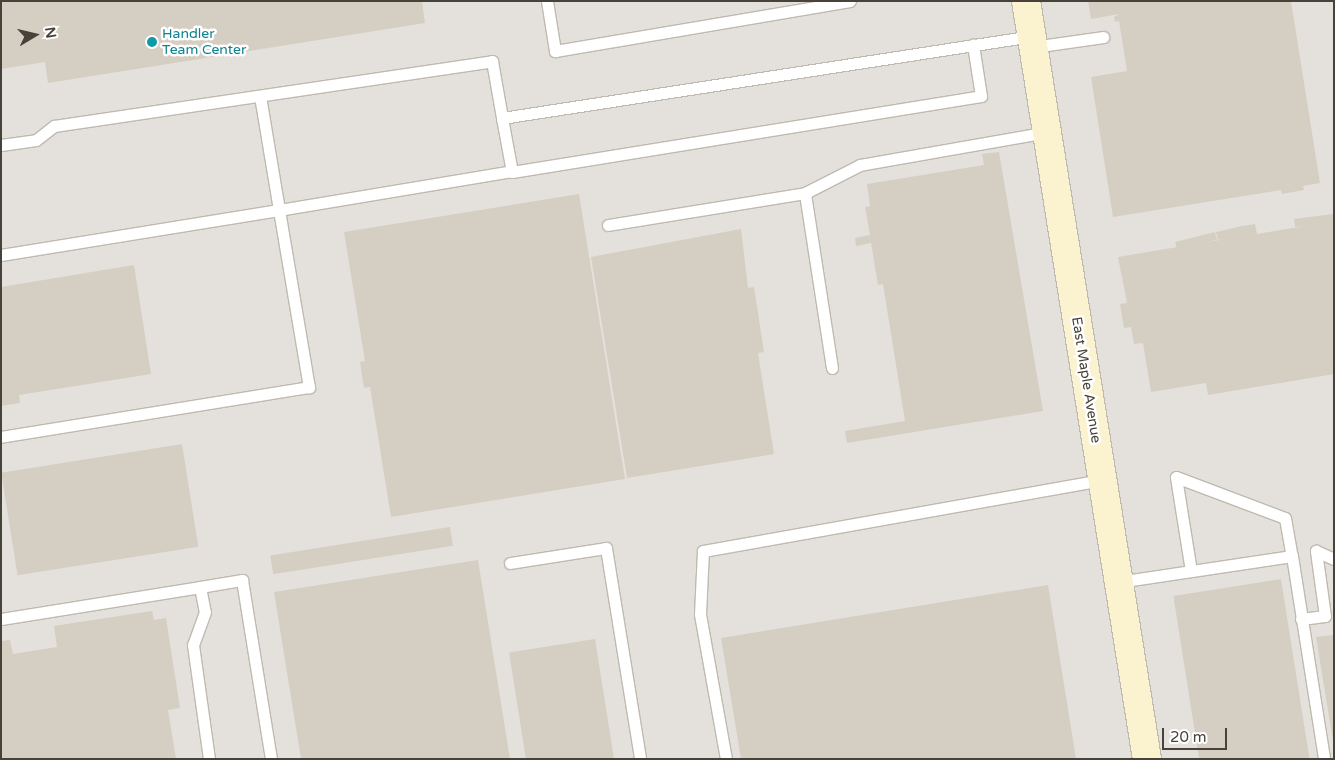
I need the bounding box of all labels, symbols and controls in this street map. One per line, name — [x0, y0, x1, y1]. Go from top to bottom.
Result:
north arrow — [10, 10, 60, 60]
text: N — [41, 26, 60, 39]
place label: Handler Team Center — [162, 26, 246, 58]
marker: Handler Team Center — [146, 36, 158, 48]
street label: East Maple Avenue — [1068, 316, 1104, 444]
scale bar — [1165, 718, 1230, 750]
text: 20 m — [1170, 728, 1207, 746]

